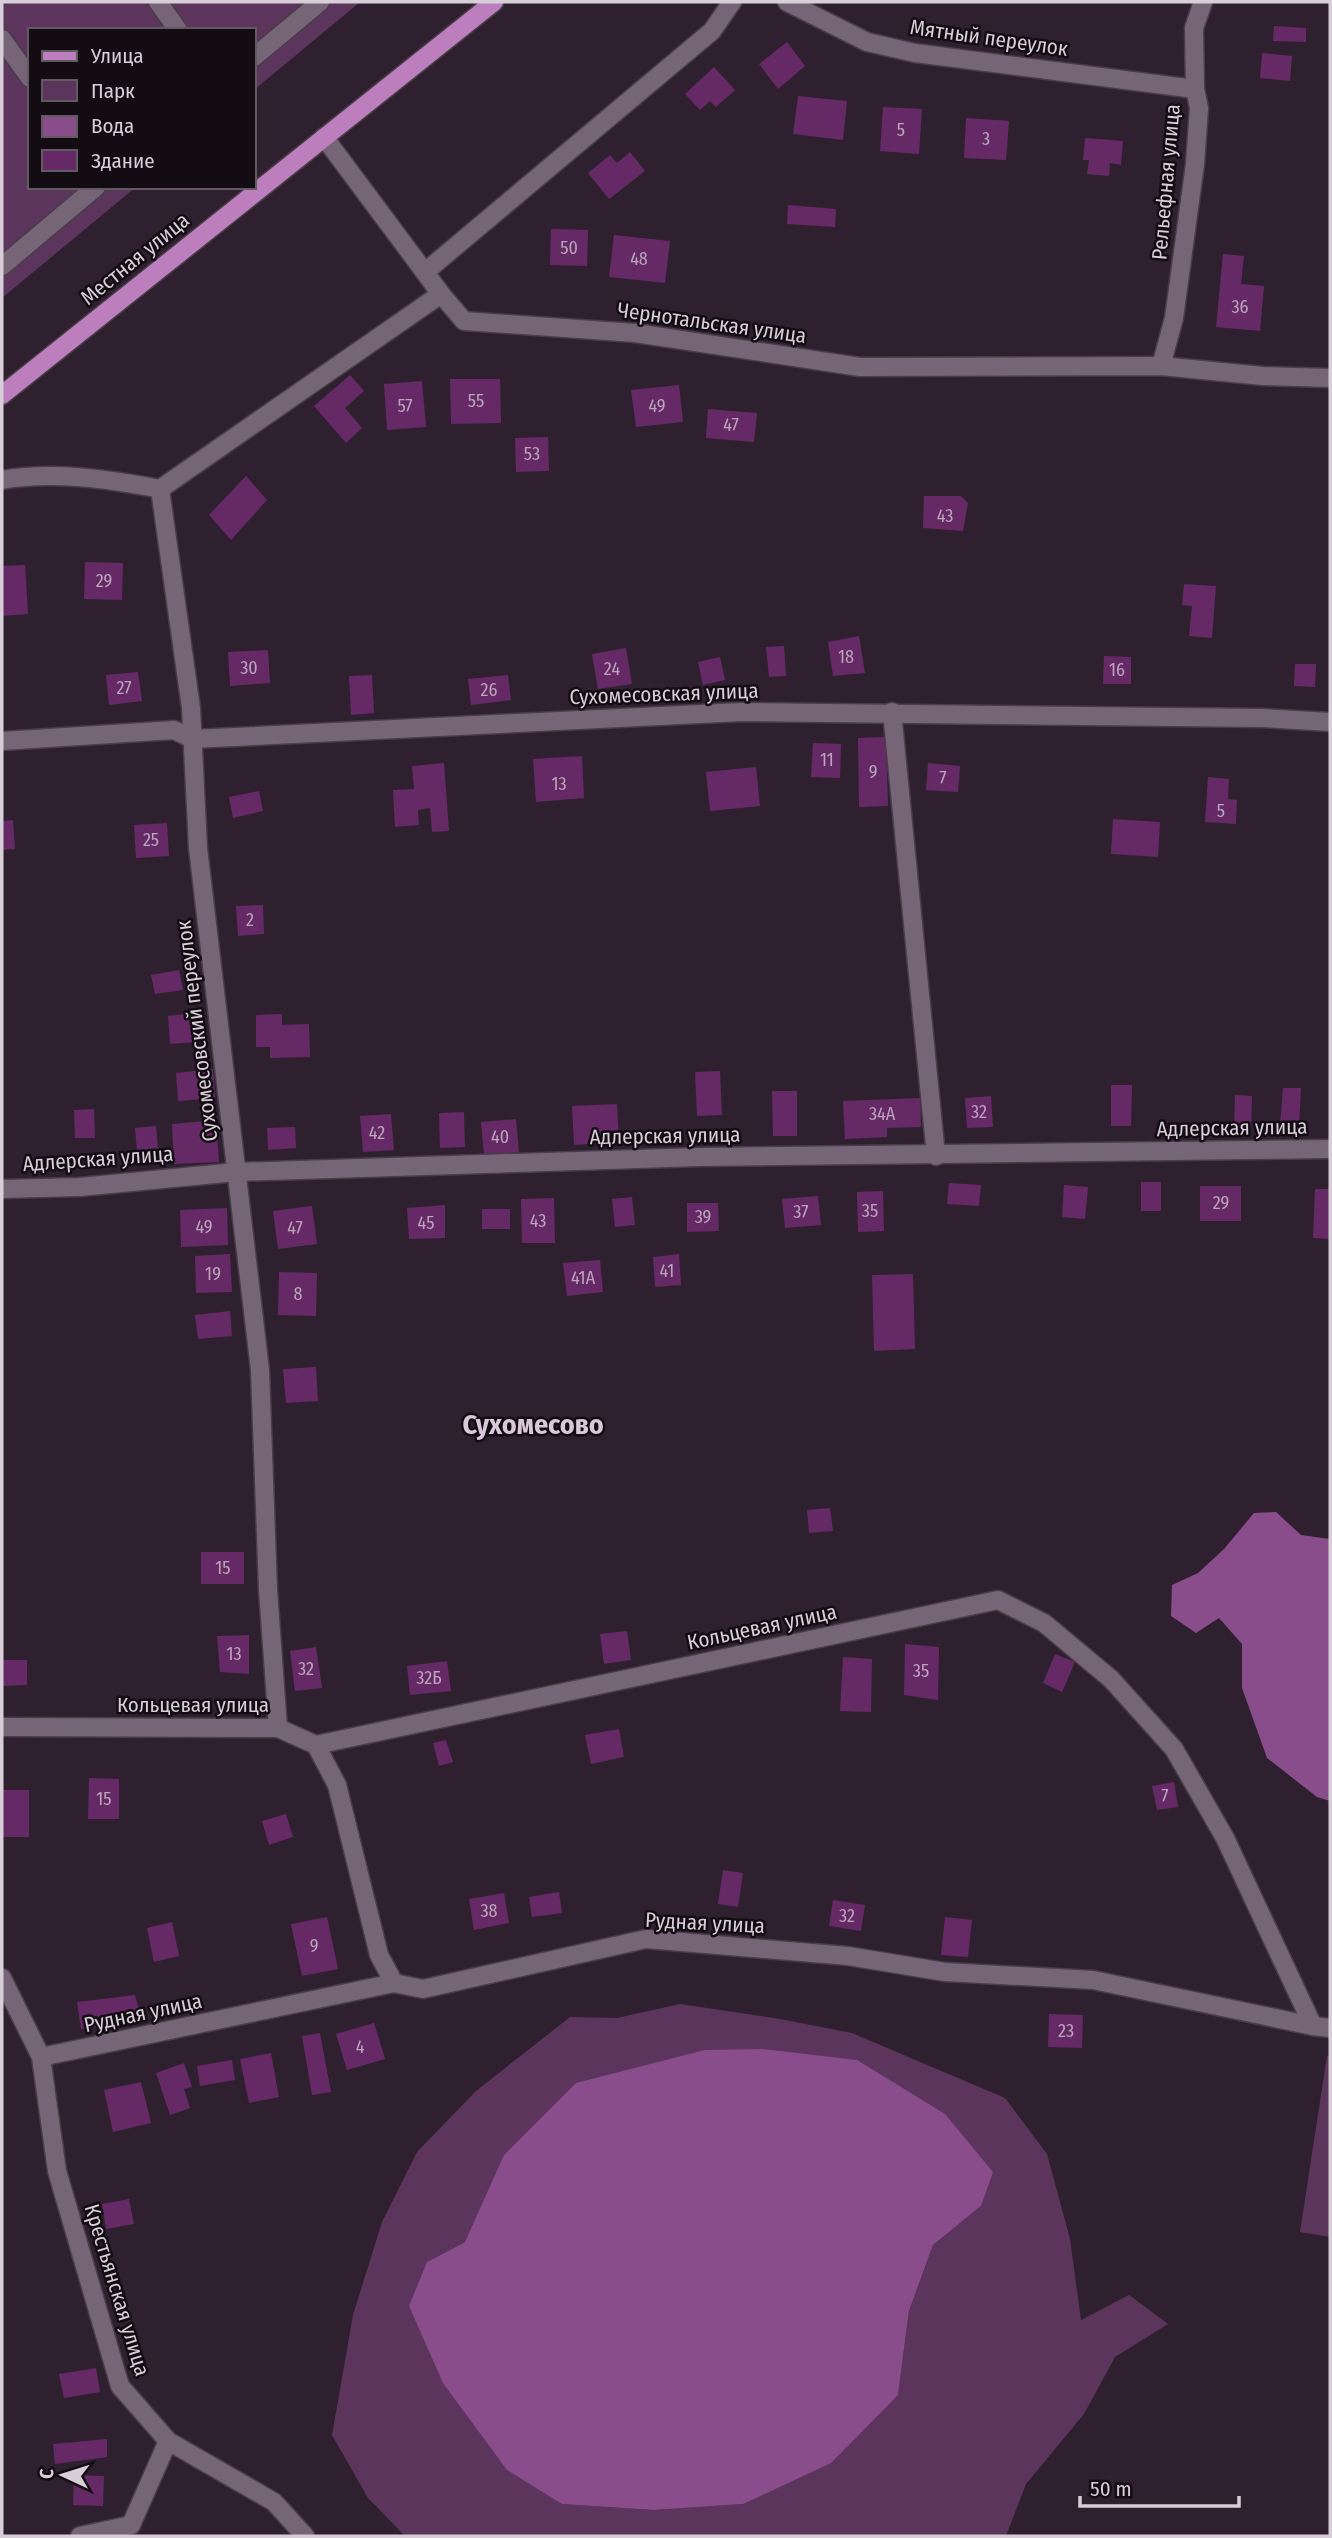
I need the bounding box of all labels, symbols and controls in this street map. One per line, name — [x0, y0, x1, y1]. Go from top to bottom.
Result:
street label: Мятный переулок — [908, 14, 1070, 62]
legend — [28, 28, 256, 189]
text: Улица — [90, 43, 144, 69]
text: Парк — [91, 78, 135, 104]
street label: Рельефная улица — [1146, 103, 1186, 261]
text: Вода — [91, 113, 134, 139]
house number: 5 — [897, 119, 905, 141]
house number: 3 — [982, 128, 990, 150]
text: Здание — [91, 148, 155, 174]
street label: Местная улица — [75, 207, 195, 311]
house number: 50 — [560, 237, 578, 259]
house number: 48 — [630, 248, 648, 270]
house number: 36 — [1231, 296, 1249, 318]
street label: Чернотальская улица — [616, 297, 808, 349]
house number: 55 — [468, 390, 484, 412]
house number: 57 — [397, 395, 413, 417]
house number: 49 — [648, 395, 666, 417]
house number: 47 — [723, 414, 739, 436]
house number: 53 — [524, 443, 540, 465]
house number: 43 — [937, 505, 953, 527]
house number: 29 — [96, 570, 112, 592]
house number: 18 — [838, 646, 854, 668]
house number: 30 — [240, 657, 258, 679]
house number: 24 — [604, 658, 620, 680]
house number: 16 — [1109, 659, 1125, 681]
house number: 27 — [116, 677, 132, 699]
street label: Сухомесовская улица — [569, 678, 759, 710]
house number: 26 — [481, 679, 498, 701]
house number: 11 — [820, 749, 834, 771]
house number: 9 — [869, 761, 877, 783]
house number: 7 — [939, 767, 947, 789]
house number: 13 — [551, 773, 567, 795]
house number: 5 — [1217, 800, 1225, 822]
house number: 25 — [143, 829, 159, 851]
house number: 2 — [246, 909, 254, 931]
street label: Сухомесовский переулок — [171, 919, 223, 1143]
house number: 32 — [971, 1101, 987, 1123]
house number: 34А — [869, 1103, 896, 1125]
street label: Адлерская улица — [1156, 1114, 1308, 1142]
house number: 42 — [369, 1122, 385, 1144]
street label: Адлерская улица — [589, 1122, 741, 1150]
house number: 40 — [491, 1126, 509, 1148]
street label: Адлерская улица — [22, 1141, 174, 1177]
house number: 29 — [1213, 1192, 1229, 1214]
house number: 35 — [862, 1200, 878, 1222]
house number: 37 — [793, 1201, 809, 1223]
house number: 39 — [695, 1206, 711, 1228]
house number: 43 — [530, 1210, 546, 1232]
house number: 45 — [418, 1212, 434, 1234]
house number: 49 — [195, 1216, 213, 1238]
house number: 47 — [287, 1217, 303, 1239]
house number: 41 — [660, 1260, 674, 1282]
house number: 19 — [205, 1263, 221, 1285]
house number: 41А — [571, 1267, 596, 1289]
house number: 8 — [294, 1283, 303, 1305]
district label: Сухомесово — [462, 1408, 604, 1441]
house number: 15 — [215, 1557, 231, 1579]
street label: Кольцевая улица — [685, 1598, 839, 1656]
house number: 13 — [226, 1643, 242, 1665]
house number: 32 — [298, 1658, 314, 1680]
house number: 35 — [913, 1660, 929, 1682]
house number: 32Б — [416, 1667, 442, 1689]
street label: Кольцевая улица — [117, 1692, 269, 1718]
house number: 7 — [1161, 1785, 1169, 1807]
house number: 15 — [96, 1788, 112, 1810]
house number: 38 — [480, 1900, 498, 1922]
house number: 32 — [839, 1905, 855, 1927]
street label: Рудная улица — [644, 1907, 766, 1939]
house number: 9 — [310, 1935, 318, 1957]
street label: Рудная улица — [82, 1988, 204, 2038]
house number: 23 — [1058, 2020, 1074, 2042]
house number: 4 — [356, 2036, 365, 2058]
street label: Крестьянская улица — [78, 2201, 156, 2379]
north arrow — [28, 2440, 98, 2510]
scale bar — [1080, 2464, 1239, 2508]
text: С — [35, 2468, 58, 2480]
text: 50 m — [1090, 2476, 1132, 2502]

